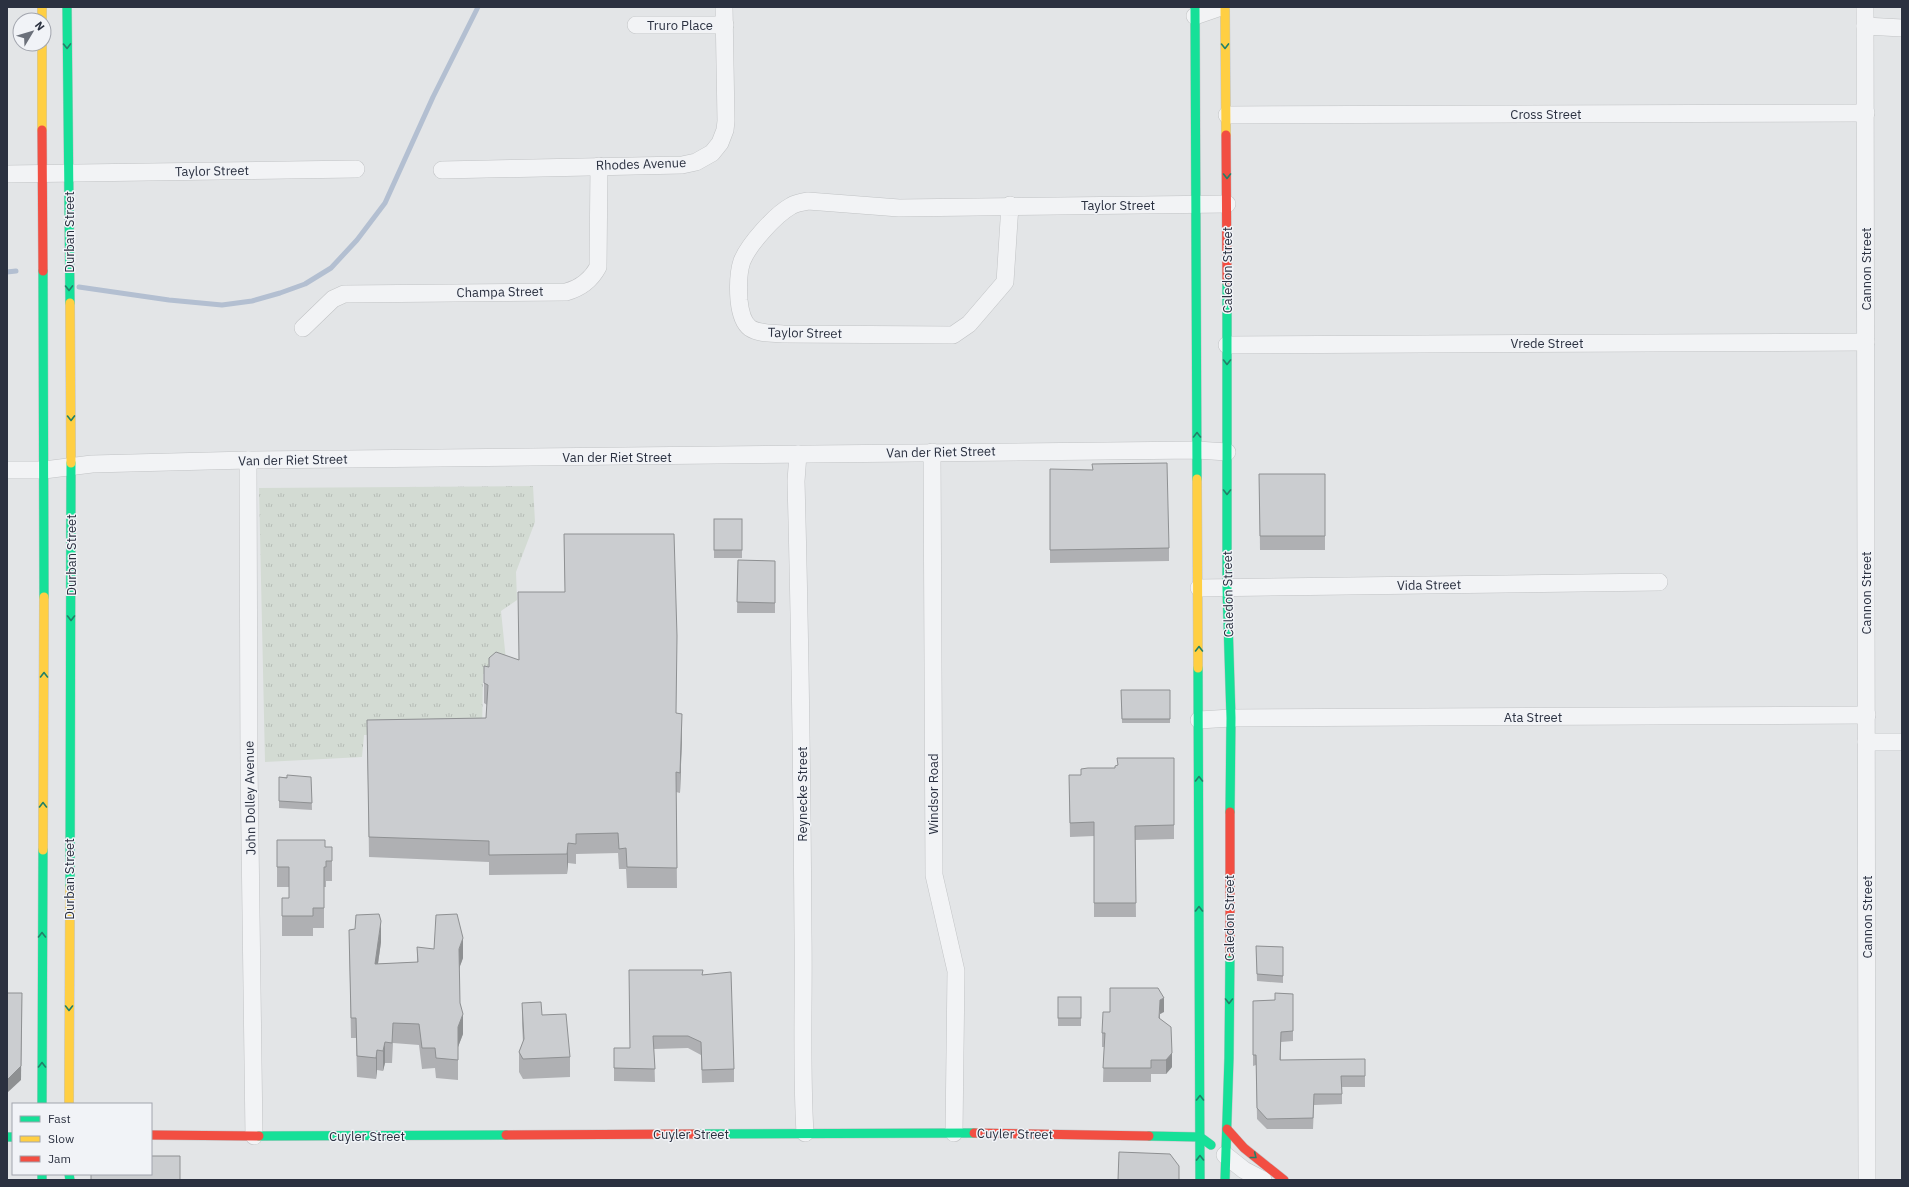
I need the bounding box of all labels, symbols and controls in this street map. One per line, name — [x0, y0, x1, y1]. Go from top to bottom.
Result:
north arrow — [12, 12, 52, 52]
street label: Truro Place — [647, 17, 713, 34]
text: N — [32, 18, 48, 33]
one-way arrow — [63, 43, 71, 49]
one-way arrow — [1221, 43, 1230, 49]
street label: Cross Street — [1510, 106, 1582, 123]
street label: Rhodes Avenue — [595, 154, 687, 174]
street label: Taylor Street — [175, 162, 249, 180]
one-way arrow — [1223, 173, 1231, 179]
street label: Durban Street — [61, 191, 78, 273]
street label: Taylor Street — [1081, 197, 1155, 214]
street label: Caledon Street — [1219, 227, 1236, 313]
street label: Cannon Street — [1858, 227, 1875, 311]
street label: Champa Street — [456, 283, 544, 301]
one-way arrow — [65, 285, 73, 291]
street label: Taylor Street — [768, 324, 842, 342]
street label: Vrede Street — [1511, 335, 1583, 352]
one-way arrow — [1223, 359, 1231, 365]
one-way arrow — [67, 415, 75, 421]
one-way arrow — [1193, 432, 1201, 438]
street label: Van der Riet Street — [886, 443, 996, 461]
street label: Van der Riet Street — [562, 449, 672, 466]
street label: Van der Riet Street — [238, 451, 348, 469]
one-way arrow — [1223, 489, 1231, 495]
street label: Durban Street — [63, 514, 80, 596]
street label: Caledon Street — [1219, 551, 1237, 637]
street label: Cannon Street — [1858, 551, 1875, 635]
street label: Vida Street — [1397, 576, 1461, 594]
one-way arrow — [67, 615, 75, 621]
one-way arrow — [1195, 646, 1203, 652]
one-way arrow — [40, 672, 48, 678]
street label: Ata Street — [1504, 709, 1562, 726]
street label: John Dolley Avenue — [240, 740, 260, 856]
street label: Reynecke Street — [794, 746, 811, 842]
street label: Windsor Road — [925, 753, 942, 835]
one-way arrow — [1195, 776, 1203, 782]
one-way arrow — [39, 802, 47, 808]
street label: Durban Street — [61, 838, 78, 920]
street label: Caledon Street — [1221, 875, 1238, 961]
street label: Cannon Street — [1859, 875, 1876, 959]
one-way arrow — [1195, 906, 1203, 912]
one-way arrow — [38, 932, 46, 938]
one-way arrow — [1225, 998, 1233, 1004]
one-way arrow — [65, 1005, 73, 1011]
one-way arrow — [38, 1062, 46, 1068]
one-way arrow — [1196, 1095, 1204, 1101]
legend — [12, 1103, 152, 1175]
text: Fast — [48, 1111, 71, 1126]
street label: Cuyler Street — [977, 1125, 1053, 1143]
street label: Cuyler Street — [653, 1126, 729, 1143]
street label: Cuyler Street — [329, 1128, 405, 1145]
text: Slow — [48, 1131, 74, 1146]
text: Jam — [48, 1151, 71, 1166]
one-way arrow — [1249, 1152, 1256, 1159]
one-way arrow — [1196, 1155, 1204, 1161]

